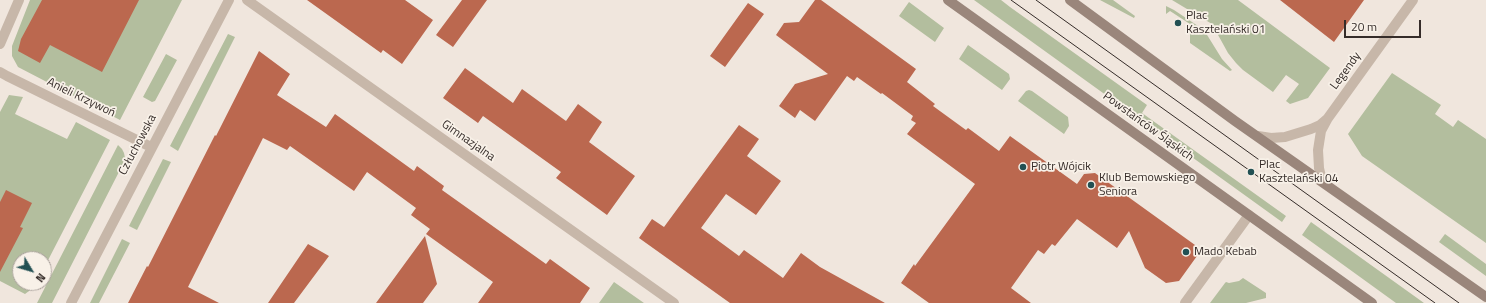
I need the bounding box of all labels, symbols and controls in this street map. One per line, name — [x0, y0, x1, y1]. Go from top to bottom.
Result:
place label: Plac Kasztelański 01 — [1186, 9, 1265, 37]
scale bar — [1346, 12, 1423, 38]
text: 20 m — [1351, 17, 1377, 36]
marker: Plac Kasztelański 01 — [1173, 18, 1183, 28]
street label: Legendy — [1328, 50, 1364, 92]
street label: Anieli Krzywoń — [44, 75, 118, 121]
street label: Powstańców Śląskich — [1100, 89, 1196, 165]
street label: Człuchowska — [116, 112, 160, 178]
street label: Gimnazjalna — [439, 117, 497, 165]
place label: Plac Kasztelański 04 — [1259, 158, 1338, 186]
place label: Piotr Wójcik — [1031, 160, 1091, 174]
marker: Piotr Wójcik — [1018, 162, 1028, 172]
marker: Plac Kasztelański 04 — [1246, 167, 1256, 177]
place label: Klub Bemowskiego Seniora — [1099, 171, 1195, 199]
marker: Klub Bemowskiego Seniora — [1086, 180, 1096, 190]
place label: Mado Kebab — [1194, 245, 1257, 259]
marker: Mado Kebab — [1181, 247, 1191, 257]
north arrow — [12, 251, 52, 291]
text: N — [32, 270, 49, 286]

